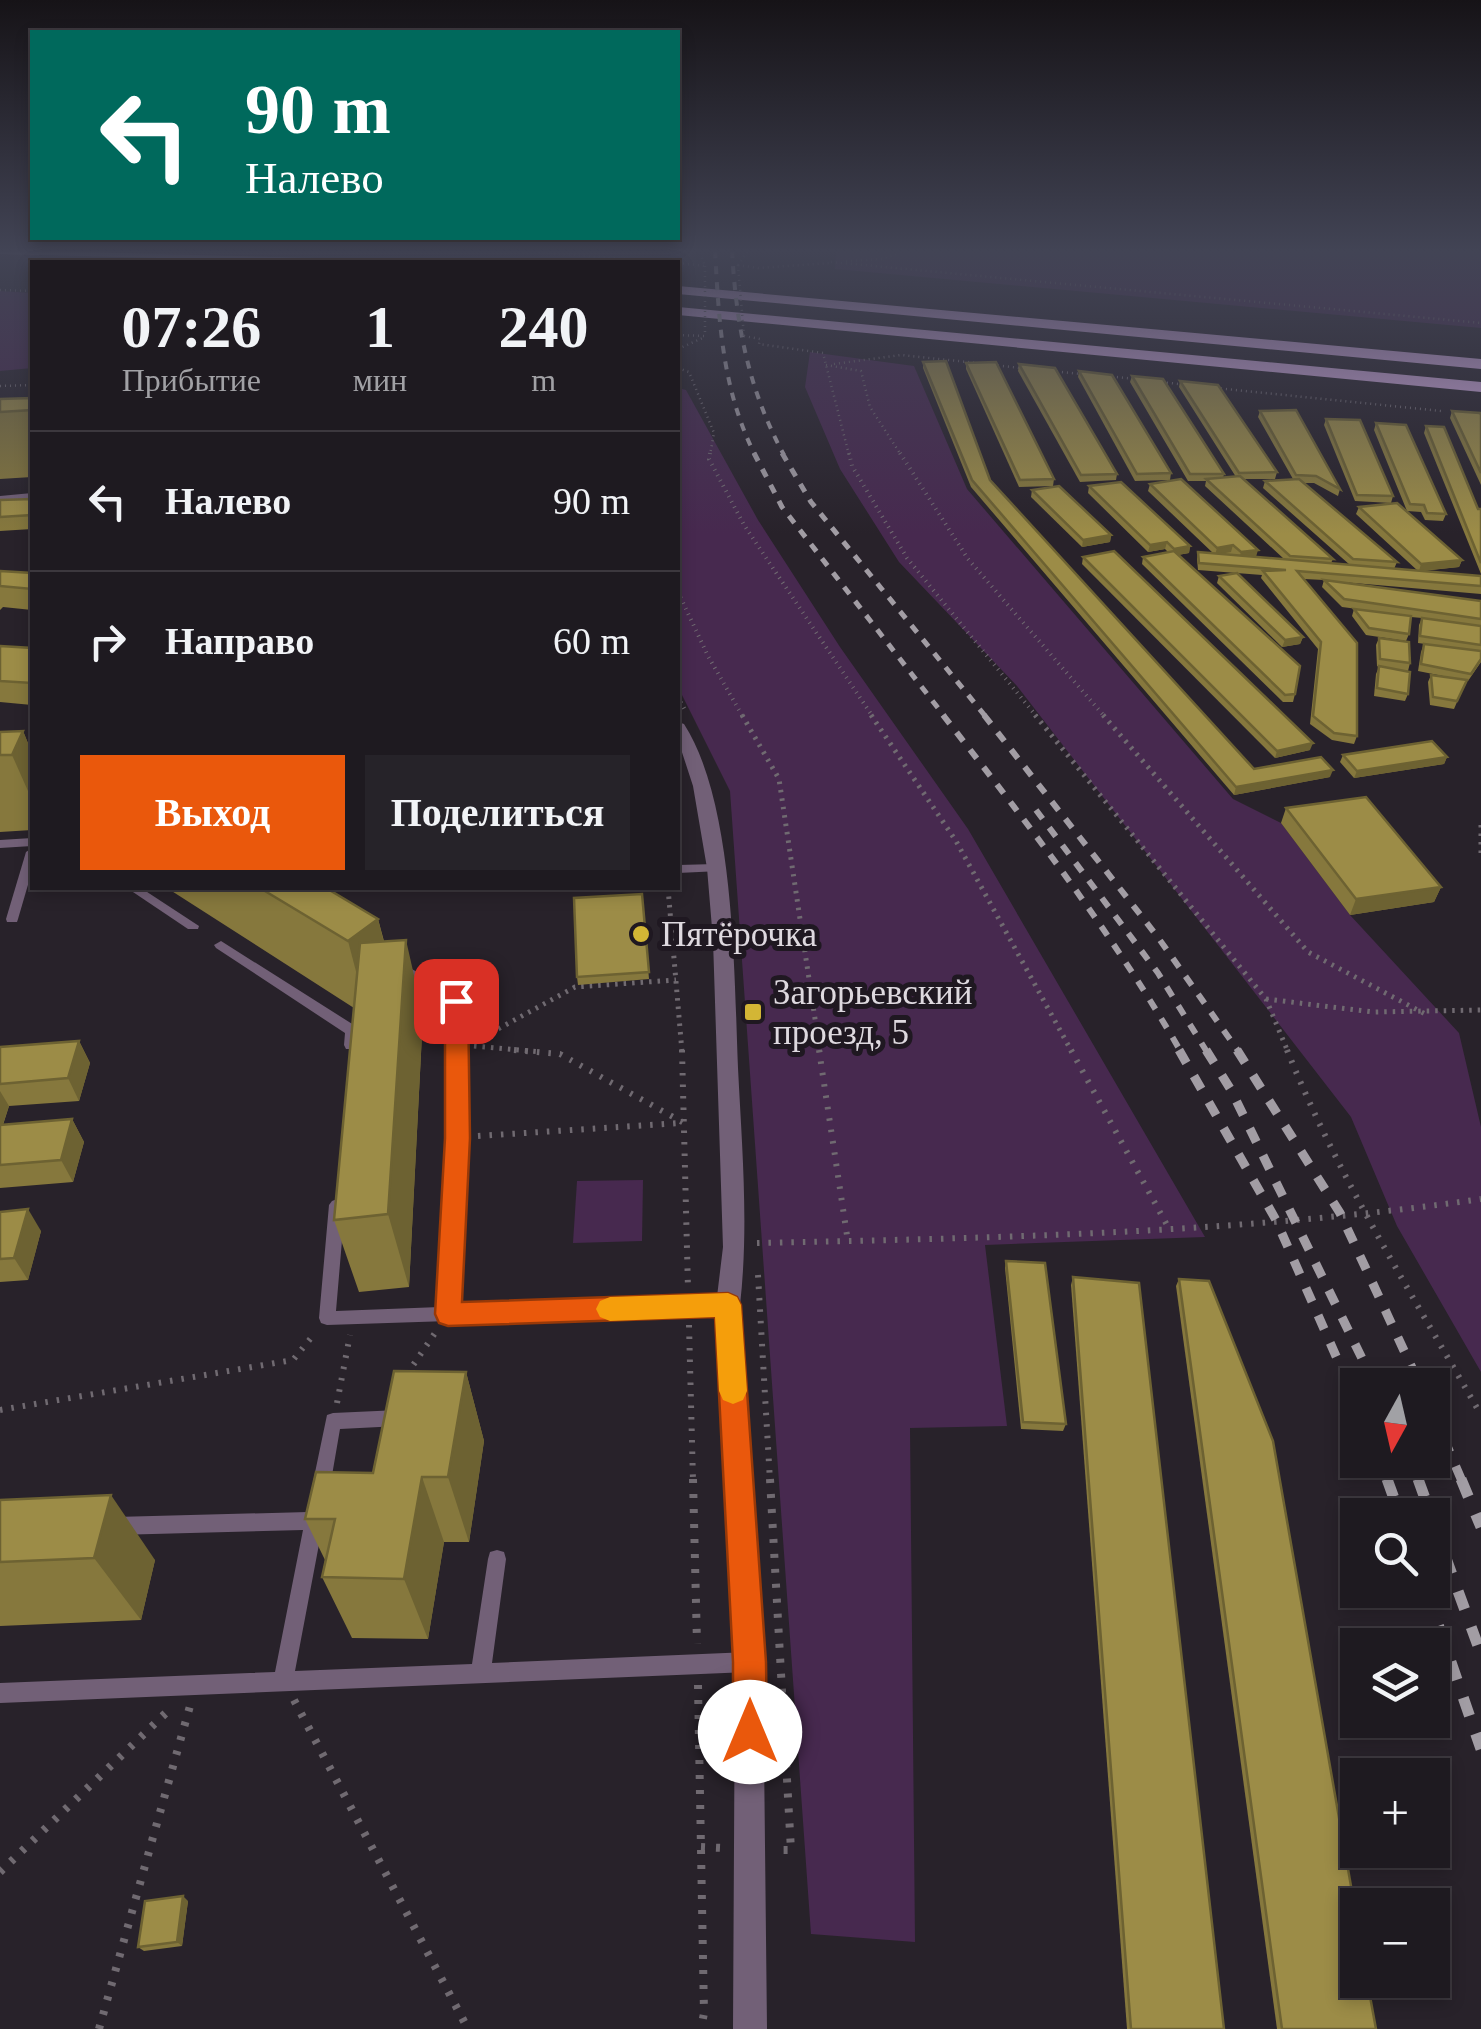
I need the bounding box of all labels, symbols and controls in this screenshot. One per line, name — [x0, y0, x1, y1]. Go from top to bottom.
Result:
icon: left — [80, 70, 210, 200]
text: 90 m — [245, 71, 391, 148]
text: Налево — [245, 153, 384, 203]
text: 07:26 — [121, 294, 261, 360]
text: 1 — [365, 294, 395, 360]
text: 240 — [499, 294, 589, 360]
text: Прибытие — [122, 362, 261, 398]
text: мин — [353, 362, 407, 398]
text: m — [531, 362, 556, 398]
icon: left — [80, 474, 135, 529]
text: Налево — [165, 480, 291, 522]
text: 90 m — [553, 480, 630, 522]
icon: right — [80, 614, 135, 669]
text: Направо — [165, 620, 314, 662]
text: 60 m — [553, 620, 630, 662]
button: Выход — [80, 755, 345, 870]
button: Поделиться — [365, 755, 630, 870]
place label: Пятёрочка — [661, 915, 817, 954]
marker: Пятёрочка — [630, 923, 652, 945]
pin — [414, 959, 499, 1044]
place label: Загорьевский проезд, 5 — [773, 973, 972, 1052]
icon: arrive — [429, 974, 484, 1029]
marker: Загорьевский проезд, 5 — [742, 1001, 764, 1023]
north arrow — [1340, 1368, 1450, 1478]
map controls — [1340, 1368, 1450, 1998]
button: search — [1340, 1498, 1450, 1608]
button: layers — [1340, 1628, 1450, 1738]
position arrow — [698, 1680, 802, 1784]
button: + — [1340, 1758, 1450, 1868]
button: − — [1340, 1888, 1450, 1998]

